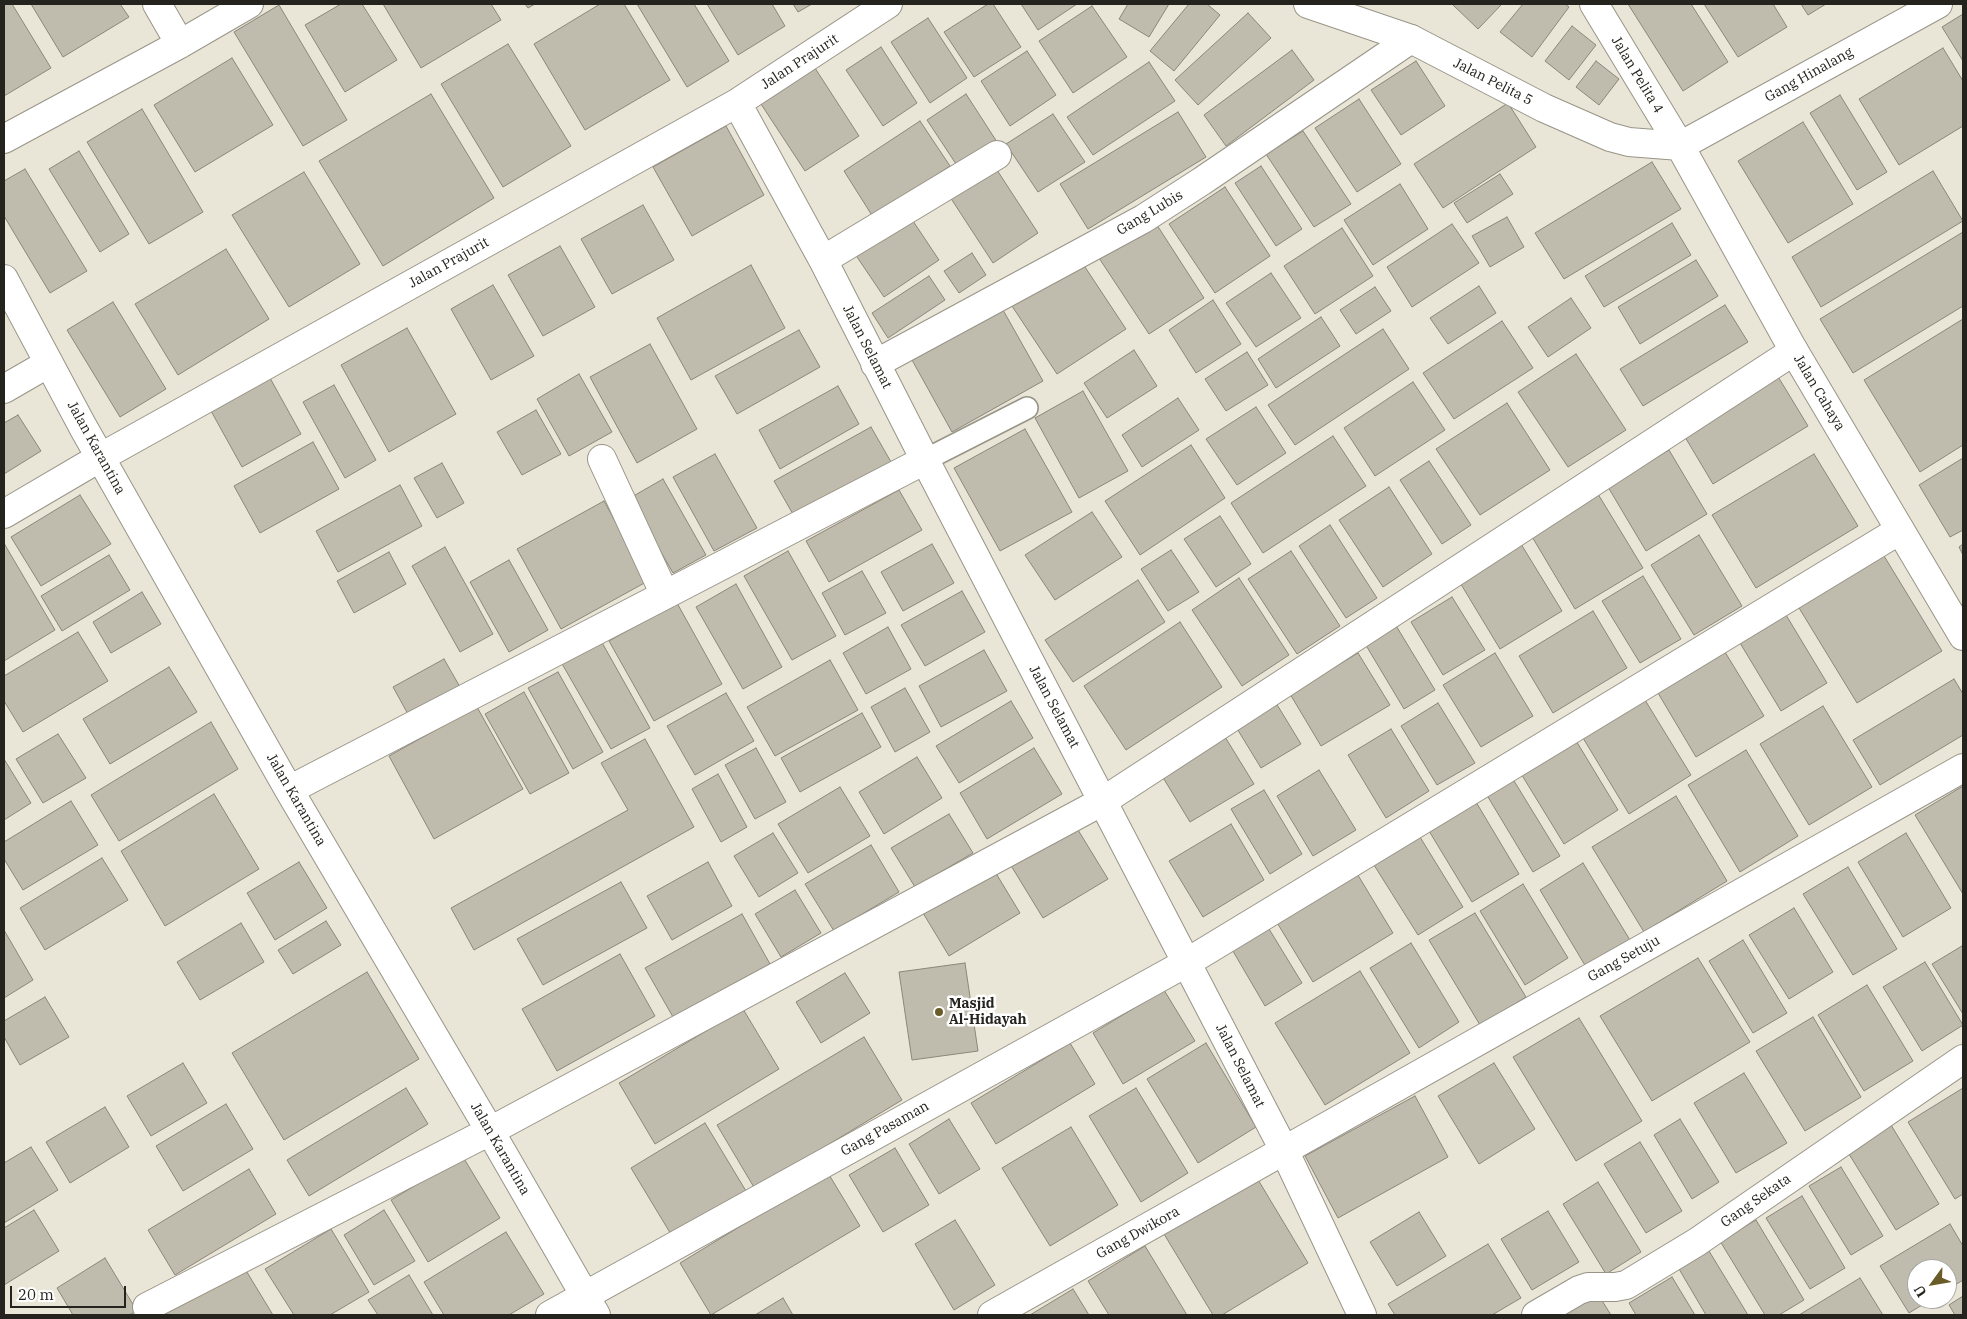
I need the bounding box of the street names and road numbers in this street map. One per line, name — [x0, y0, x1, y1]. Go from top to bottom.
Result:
street label: Jalan Prajurit — [758, 31, 842, 93]
street label: Jalan Pelita 4 — [1607, 33, 1667, 117]
street label: Gang Hinalang — [1762, 44, 1856, 106]
street label: Jalan Pelita 5 — [1451, 55, 1535, 109]
street label: Gang Lubis — [1114, 187, 1186, 239]
street label: Jalan Prajurit — [406, 234, 492, 292]
street label: Jalan Selamat — [839, 302, 895, 392]
street label: Jalan Cahaya — [1790, 352, 1848, 434]
street label: Jalan Karantina — [63, 398, 129, 498]
street label: Jalan Selamat — [1025, 663, 1083, 751]
street label: Jalan Karantina — [263, 751, 329, 849]
street label: Gang Setuju — [1585, 932, 1663, 986]
street label: Jalan Selamat — [1212, 1021, 1268, 1111]
street label: Gang Pasaman — [838, 1098, 932, 1160]
street label: Jalan Karantina — [467, 1100, 533, 1198]
street label: Gang Sekata — [1718, 1171, 1794, 1231]
street label: Gang Dwikora — [1093, 1203, 1183, 1263]

